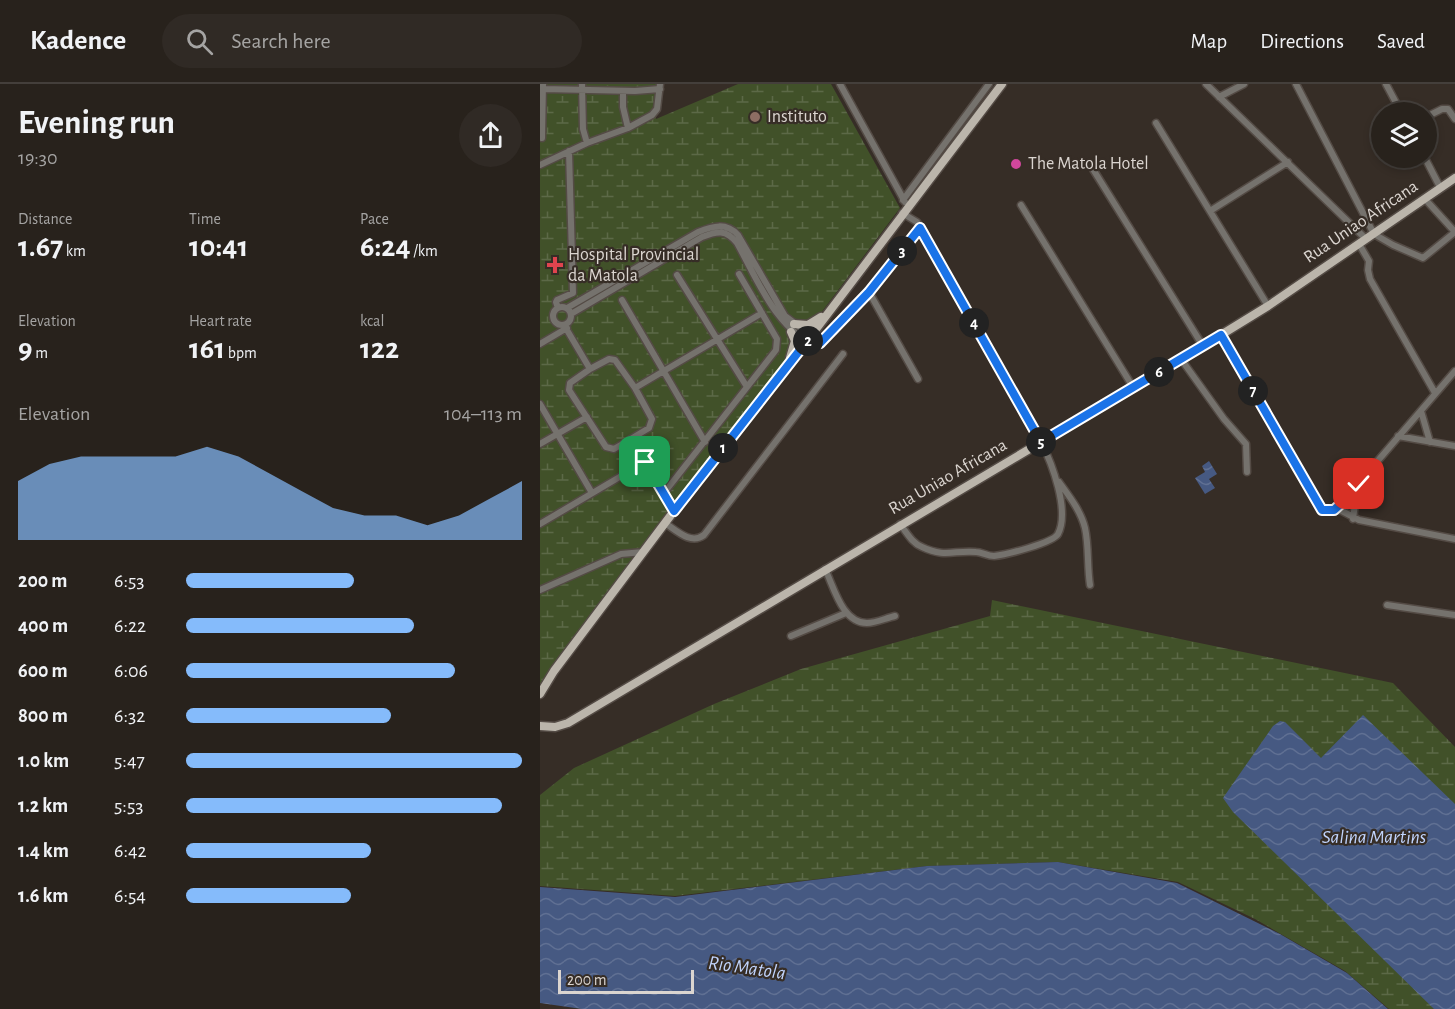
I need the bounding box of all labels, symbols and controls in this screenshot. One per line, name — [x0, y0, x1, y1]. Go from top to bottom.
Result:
search box — [162, 14, 582, 68]
icon: search — [183, 25, 216, 58]
text: Kadence — [30, 27, 126, 55]
text: Search here — [231, 30, 331, 52]
text: Map — [1191, 31, 1227, 52]
text: Directions — [1260, 31, 1344, 52]
text: Saved — [1377, 31, 1425, 52]
map controls — [1371, 102, 1437, 168]
button: layers — [1371, 102, 1437, 168]
button: share — [459, 104, 522, 167]
text: Evening run — [18, 107, 175, 140]
place label: Instituto — [767, 108, 827, 126]
marker: Instituto — [748, 110, 762, 124]
text: 19:30 — [18, 148, 58, 168]
place label: The Matola Hotel — [1028, 155, 1149, 173]
marker: The Matola Hotel — [1009, 157, 1023, 171]
street label: Rua Uniao Africana — [1301, 177, 1421, 267]
text: Distance — [18, 211, 72, 227]
text: Time — [189, 211, 221, 227]
text: Pace — [360, 211, 389, 227]
text: 1.67 — [18, 232, 63, 262]
text: 10:41 — [189, 232, 248, 262]
text: 6:24 — [360, 232, 411, 262]
pin: 3 — [887, 236, 917, 266]
text: km — [63, 243, 86, 259]
text: /km — [411, 243, 438, 259]
text: 3 — [899, 243, 905, 259]
place label: Hospital Provincial da Matola — [568, 246, 699, 285]
marker: Hospital Provincial da Matola — [546, 256, 564, 274]
pin: 4 — [959, 308, 989, 338]
text: Elevation — [18, 313, 76, 329]
text: Heart rate — [189, 313, 252, 329]
text: kcal — [360, 313, 384, 329]
text: 4 — [970, 315, 978, 331]
pin: 2 — [793, 326, 823, 356]
text: 2 — [804, 333, 812, 349]
text: 9 — [18, 334, 33, 364]
text: 161 — [189, 334, 225, 364]
text: 122 — [360, 334, 399, 364]
text: m — [33, 345, 48, 361]
text: bpm — [225, 345, 257, 361]
pin: 6 — [1144, 357, 1174, 387]
text: 6 — [1155, 364, 1163, 380]
pin: 7 — [1238, 376, 1268, 406]
text: 7 — [1250, 383, 1256, 399]
text: Elevation — [18, 404, 90, 424]
text: 104–113 m — [444, 404, 522, 424]
pin: 5 — [1026, 427, 1056, 457]
pin: 1 — [708, 433, 738, 463]
text: 5 — [1038, 434, 1044, 450]
pin — [619, 436, 670, 487]
street label: Rua Uniao Africana — [886, 436, 1010, 518]
text: 1 — [720, 440, 726, 456]
icon: arrive — [628, 445, 661, 478]
pin — [1333, 458, 1384, 509]
icon: check — [1342, 467, 1375, 500]
text: 200 m — [18, 571, 67, 591]
text: 6:53 — [114, 571, 145, 591]
text: 400 m — [18, 616, 68, 636]
text: 6:22 — [114, 616, 146, 636]
text: 600 m — [18, 661, 68, 681]
text: 6:06 — [114, 661, 148, 681]
text: 800 m — [18, 706, 68, 726]
text: 6:32 — [114, 706, 145, 726]
text: 1.0 km — [18, 751, 69, 771]
text: 5:47 — [114, 751, 145, 771]
text: 1.2 km — [18, 796, 68, 816]
text: 5:53 — [114, 796, 144, 816]
water label: Salina Martins — [1322, 827, 1427, 847]
text: 1.4 km — [18, 841, 69, 861]
text: 6:42 — [114, 841, 147, 861]
text: 1.6 km — [18, 886, 69, 906]
text: 6:54 — [114, 886, 146, 906]
water label: Rio Matola — [707, 953, 787, 983]
scale bar — [558, 967, 694, 994]
text: 200 m — [567, 972, 607, 988]

